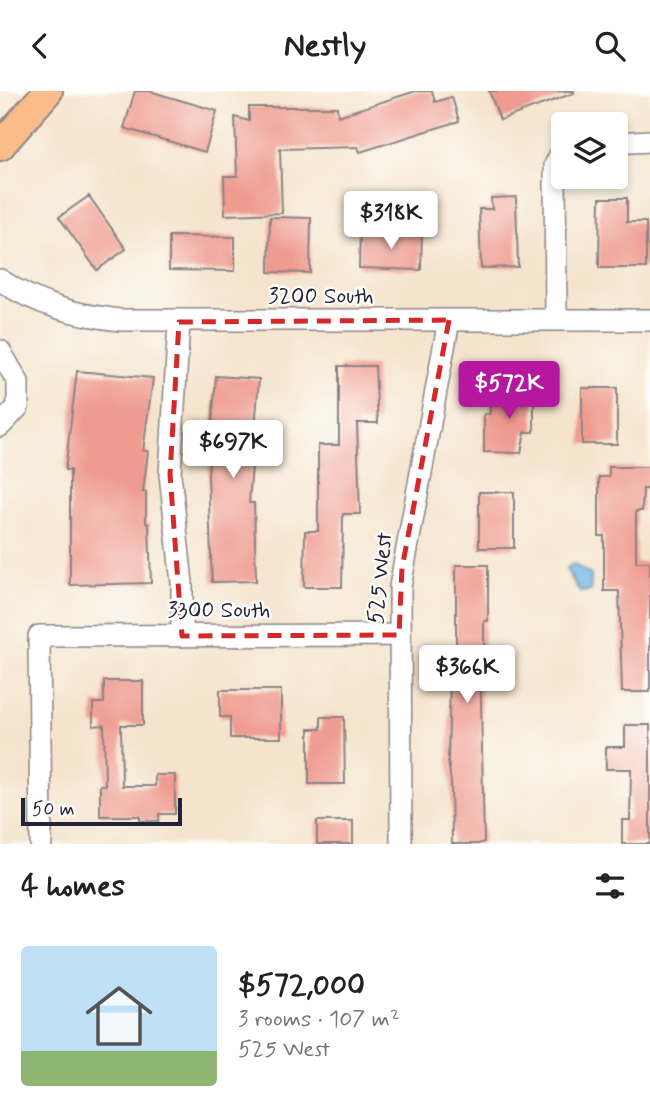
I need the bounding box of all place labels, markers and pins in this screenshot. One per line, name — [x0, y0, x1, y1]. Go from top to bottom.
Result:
pin: $318K — [342, 191, 440, 251]
pin: $572K — [460, 361, 558, 421]
pin: $697K — [184, 421, 282, 480]
pin: $366K — [418, 645, 516, 705]

